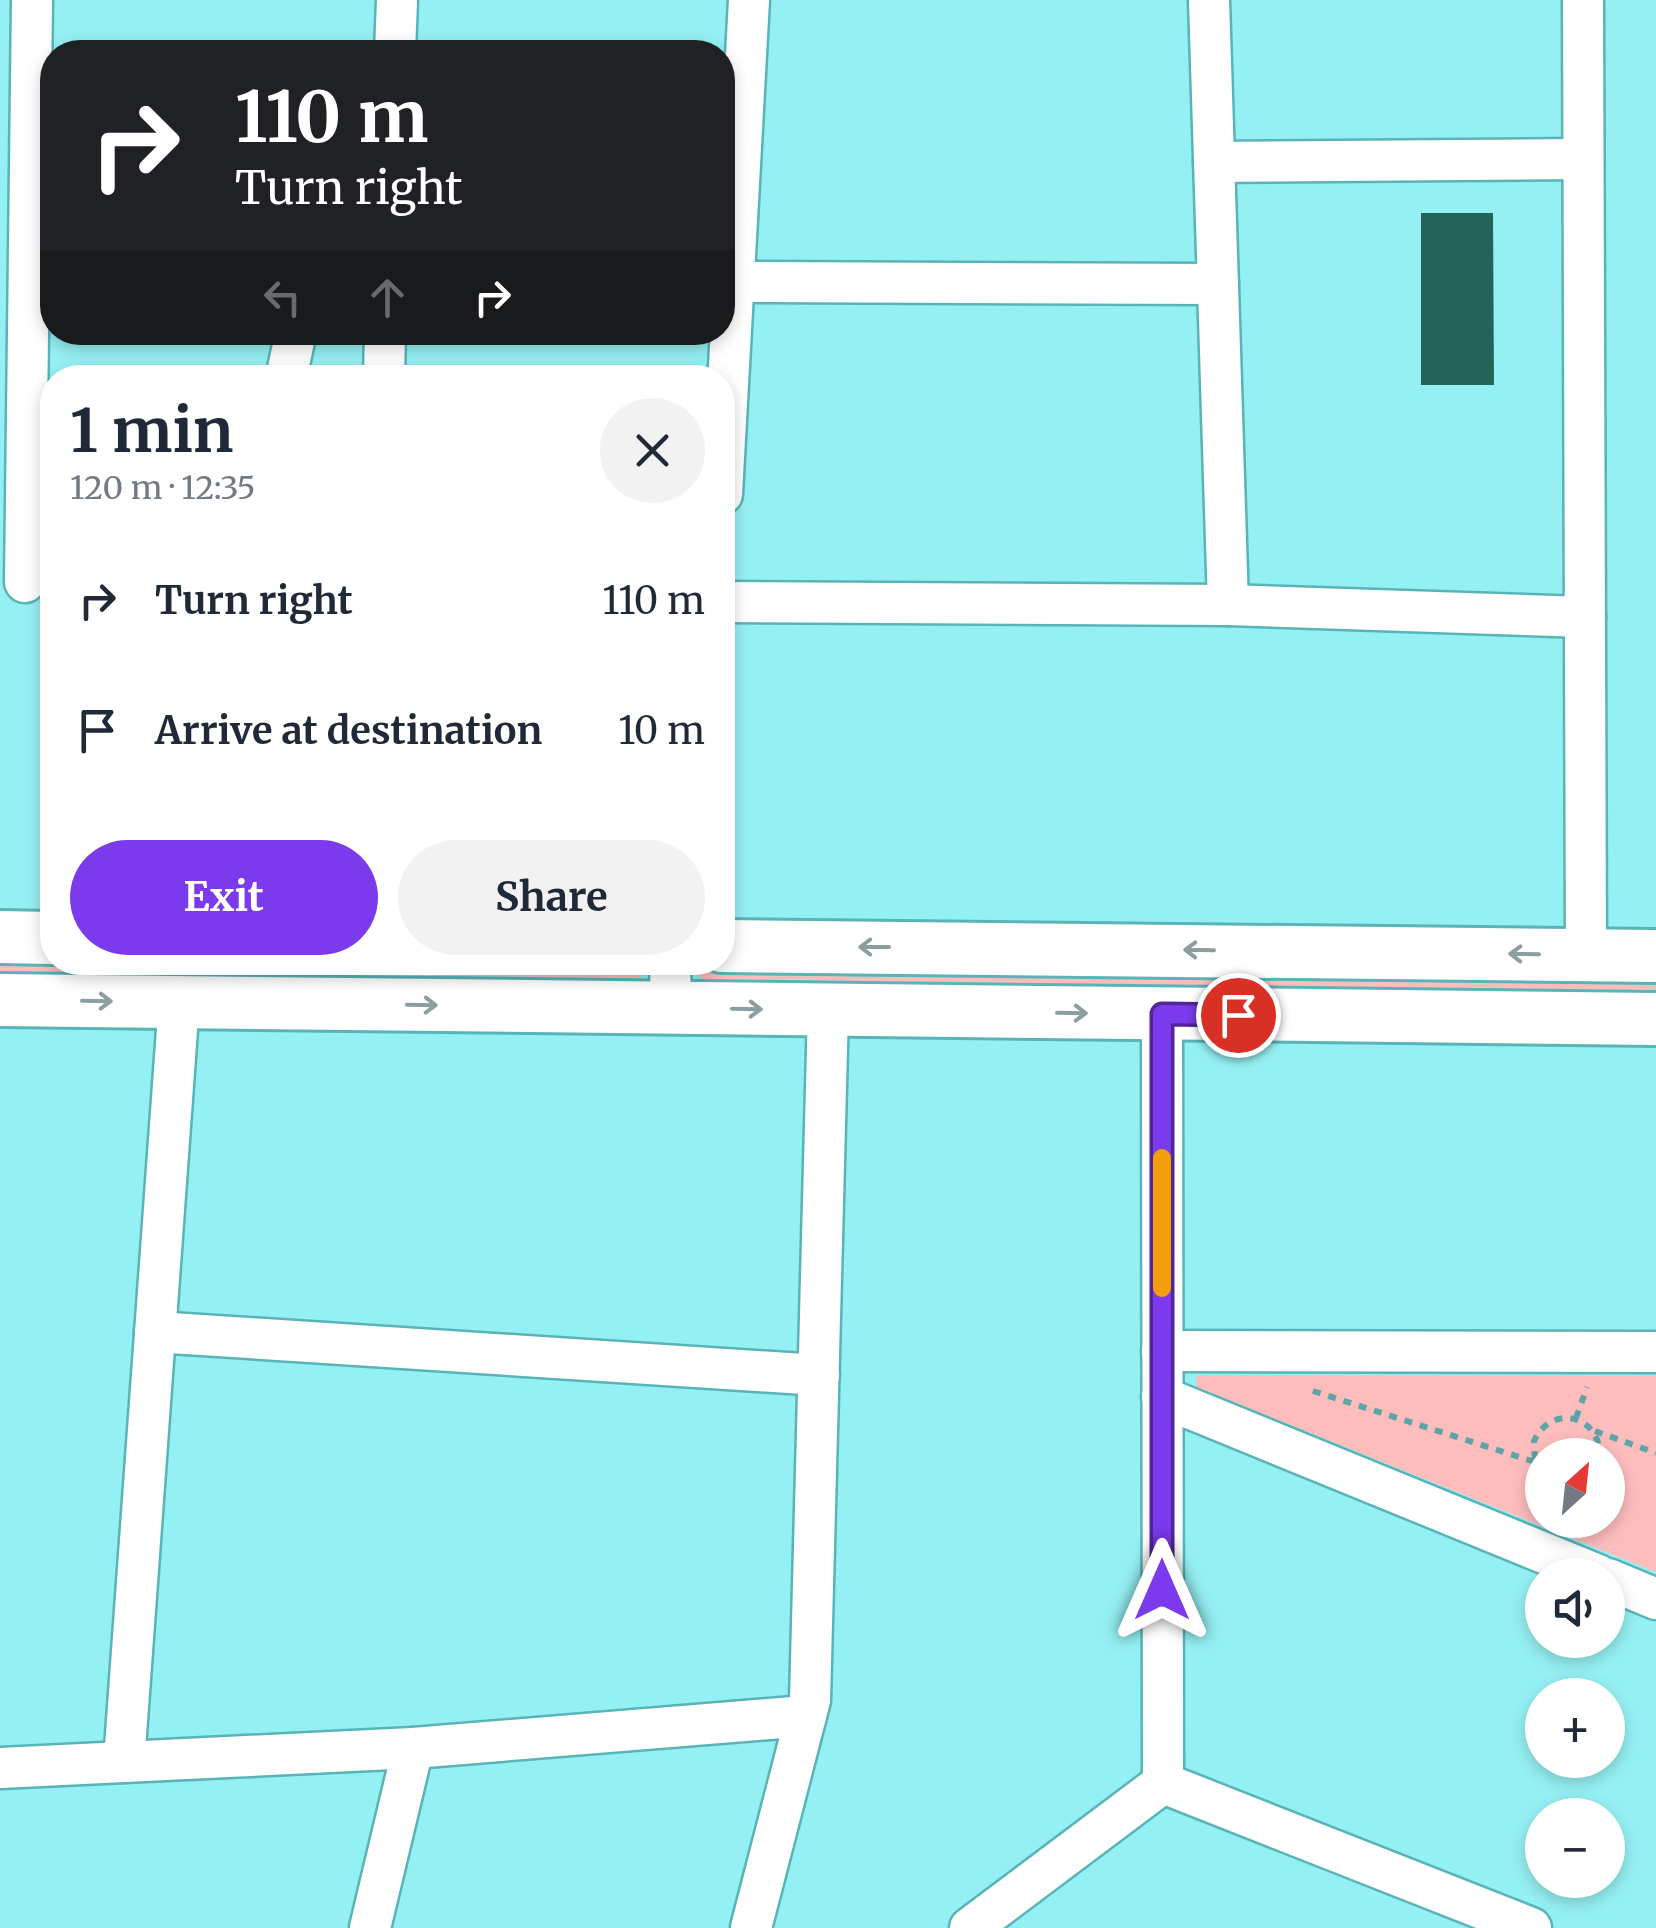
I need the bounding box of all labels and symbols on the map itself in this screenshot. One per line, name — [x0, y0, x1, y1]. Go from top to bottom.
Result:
one-way arrow — [858, 938, 890, 956]
one-way arrow — [1183, 940, 1216, 960]
one-way arrow — [1508, 944, 1540, 964]
pin — [1196, 973, 1281, 1058]
one-way arrow — [80, 992, 113, 1010]
one-way arrow — [406, 996, 438, 1014]
one-way arrow — [730, 1000, 763, 1018]
one-way arrow — [1056, 1004, 1088, 1022]
north arrow — [1525, 1438, 1625, 1538]
position arrow — [1110, 1538, 1214, 1642]

